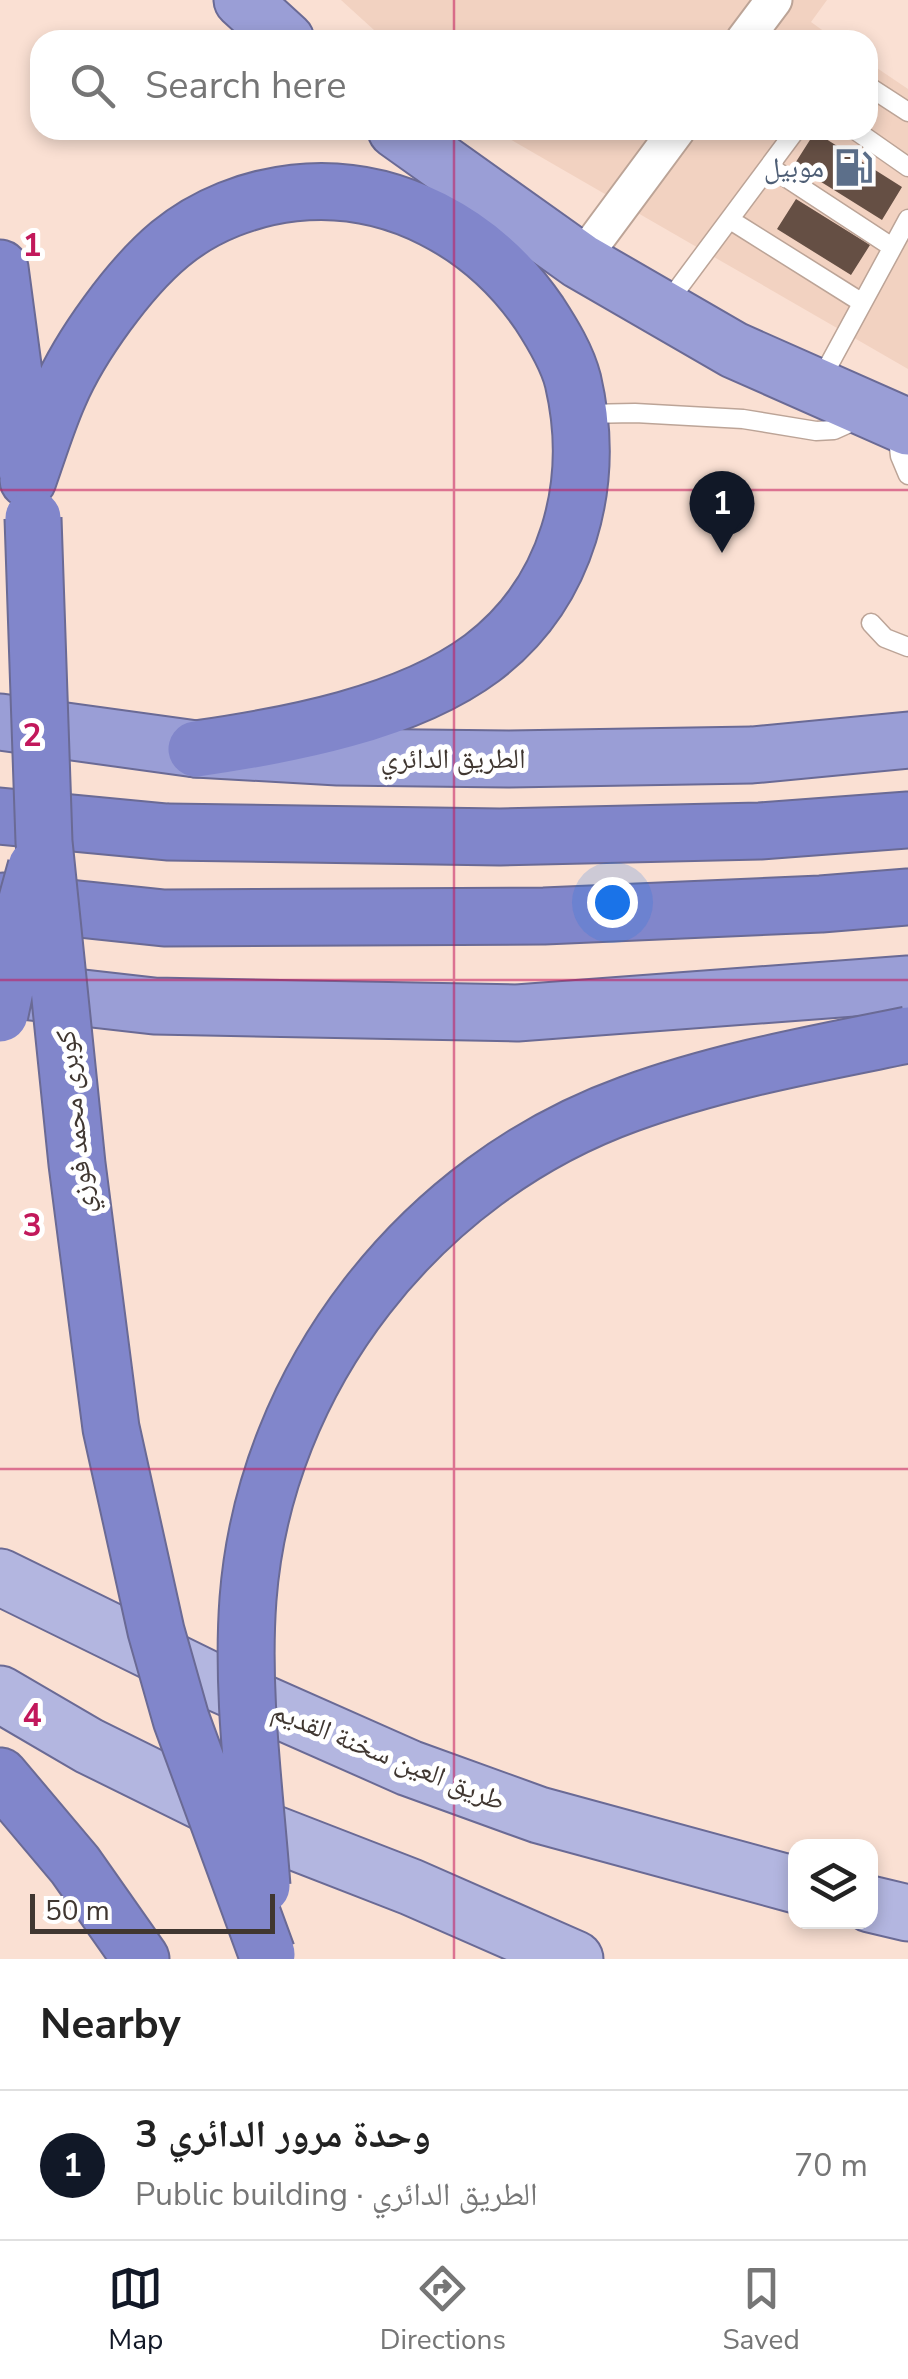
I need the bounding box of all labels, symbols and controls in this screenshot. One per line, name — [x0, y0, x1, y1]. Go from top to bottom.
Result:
search box — [30, 30, 878, 140]
icon: search — [65, 58, 120, 113]
text: Search here — [145, 60, 346, 111]
fuel station icon: موبيل — [833, 146, 875, 188]
place label: موبيل — [764, 149, 824, 187]
text: 1 — [22, 224, 42, 267]
pin: 1 — [690, 470, 754, 553]
text: 2 — [22, 714, 42, 757]
street label: الطريق الدائري — [380, 740, 526, 781]
your location — [587, 877, 638, 928]
street label: كوبرى محمد فوزي — [46, 1027, 107, 1216]
text: 3 — [22, 1204, 42, 1247]
street label: طريق العين سخنة القديم — [266, 1692, 511, 1820]
text: 4 — [22, 1694, 42, 1737]
map controls — [788, 1839, 878, 1929]
button: layers — [788, 1839, 878, 1929]
scale bar — [30, 1889, 275, 1934]
text: 50 m — [45, 1892, 110, 1930]
text: Nearby — [40, 1996, 181, 2053]
text: وحدة مرور الدائري 3 — [135, 2109, 431, 2160]
text: 1 — [63, 2144, 82, 2187]
text: 70 m — [794, 2144, 868, 2187]
text: Public building · الطريق الدائري — [135, 2173, 538, 2216]
tab: Map — [108, 2261, 163, 2359]
tab: Directions — [380, 2261, 506, 2359]
tab: Saved — [722, 2261, 800, 2359]

